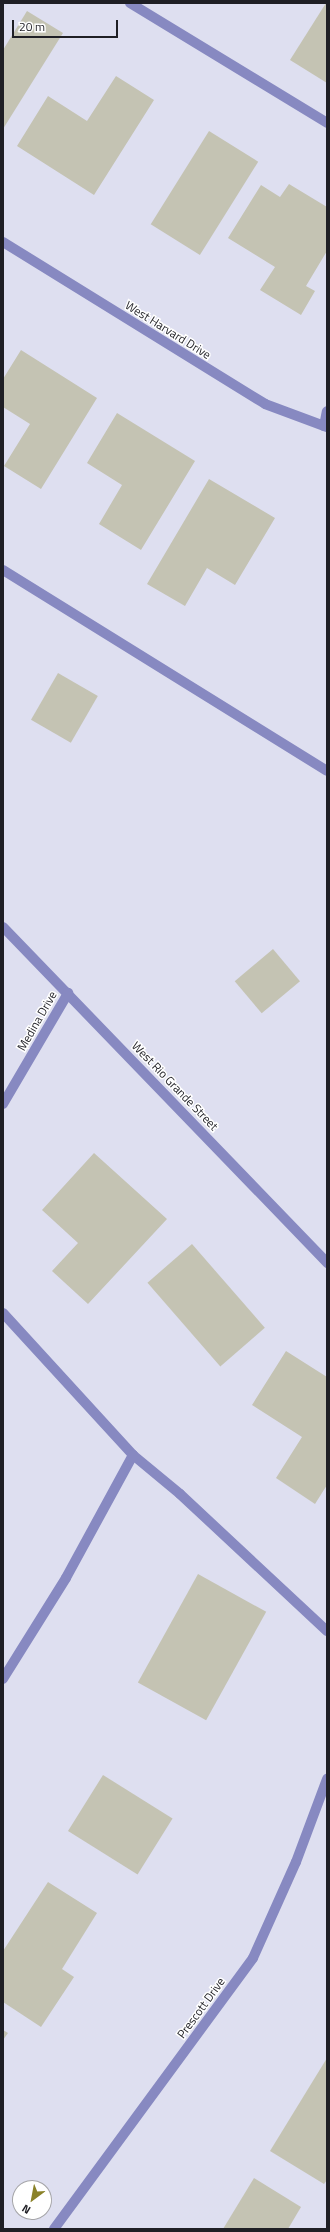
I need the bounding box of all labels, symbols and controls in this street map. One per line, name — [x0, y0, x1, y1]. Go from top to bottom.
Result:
scale bar — [14, 12, 120, 38]
text: 20 m — [19, 17, 45, 36]
street label: West Harvard Drive — [123, 298, 213, 362]
street label: Medina Drive — [14, 989, 60, 1053]
street label: West Rio Grande Street — [129, 1039, 221, 1133]
street label: Prescott Drive — [174, 1975, 228, 2041]
north arrow — [12, 2180, 52, 2220]
text: N — [19, 2201, 34, 2218]

